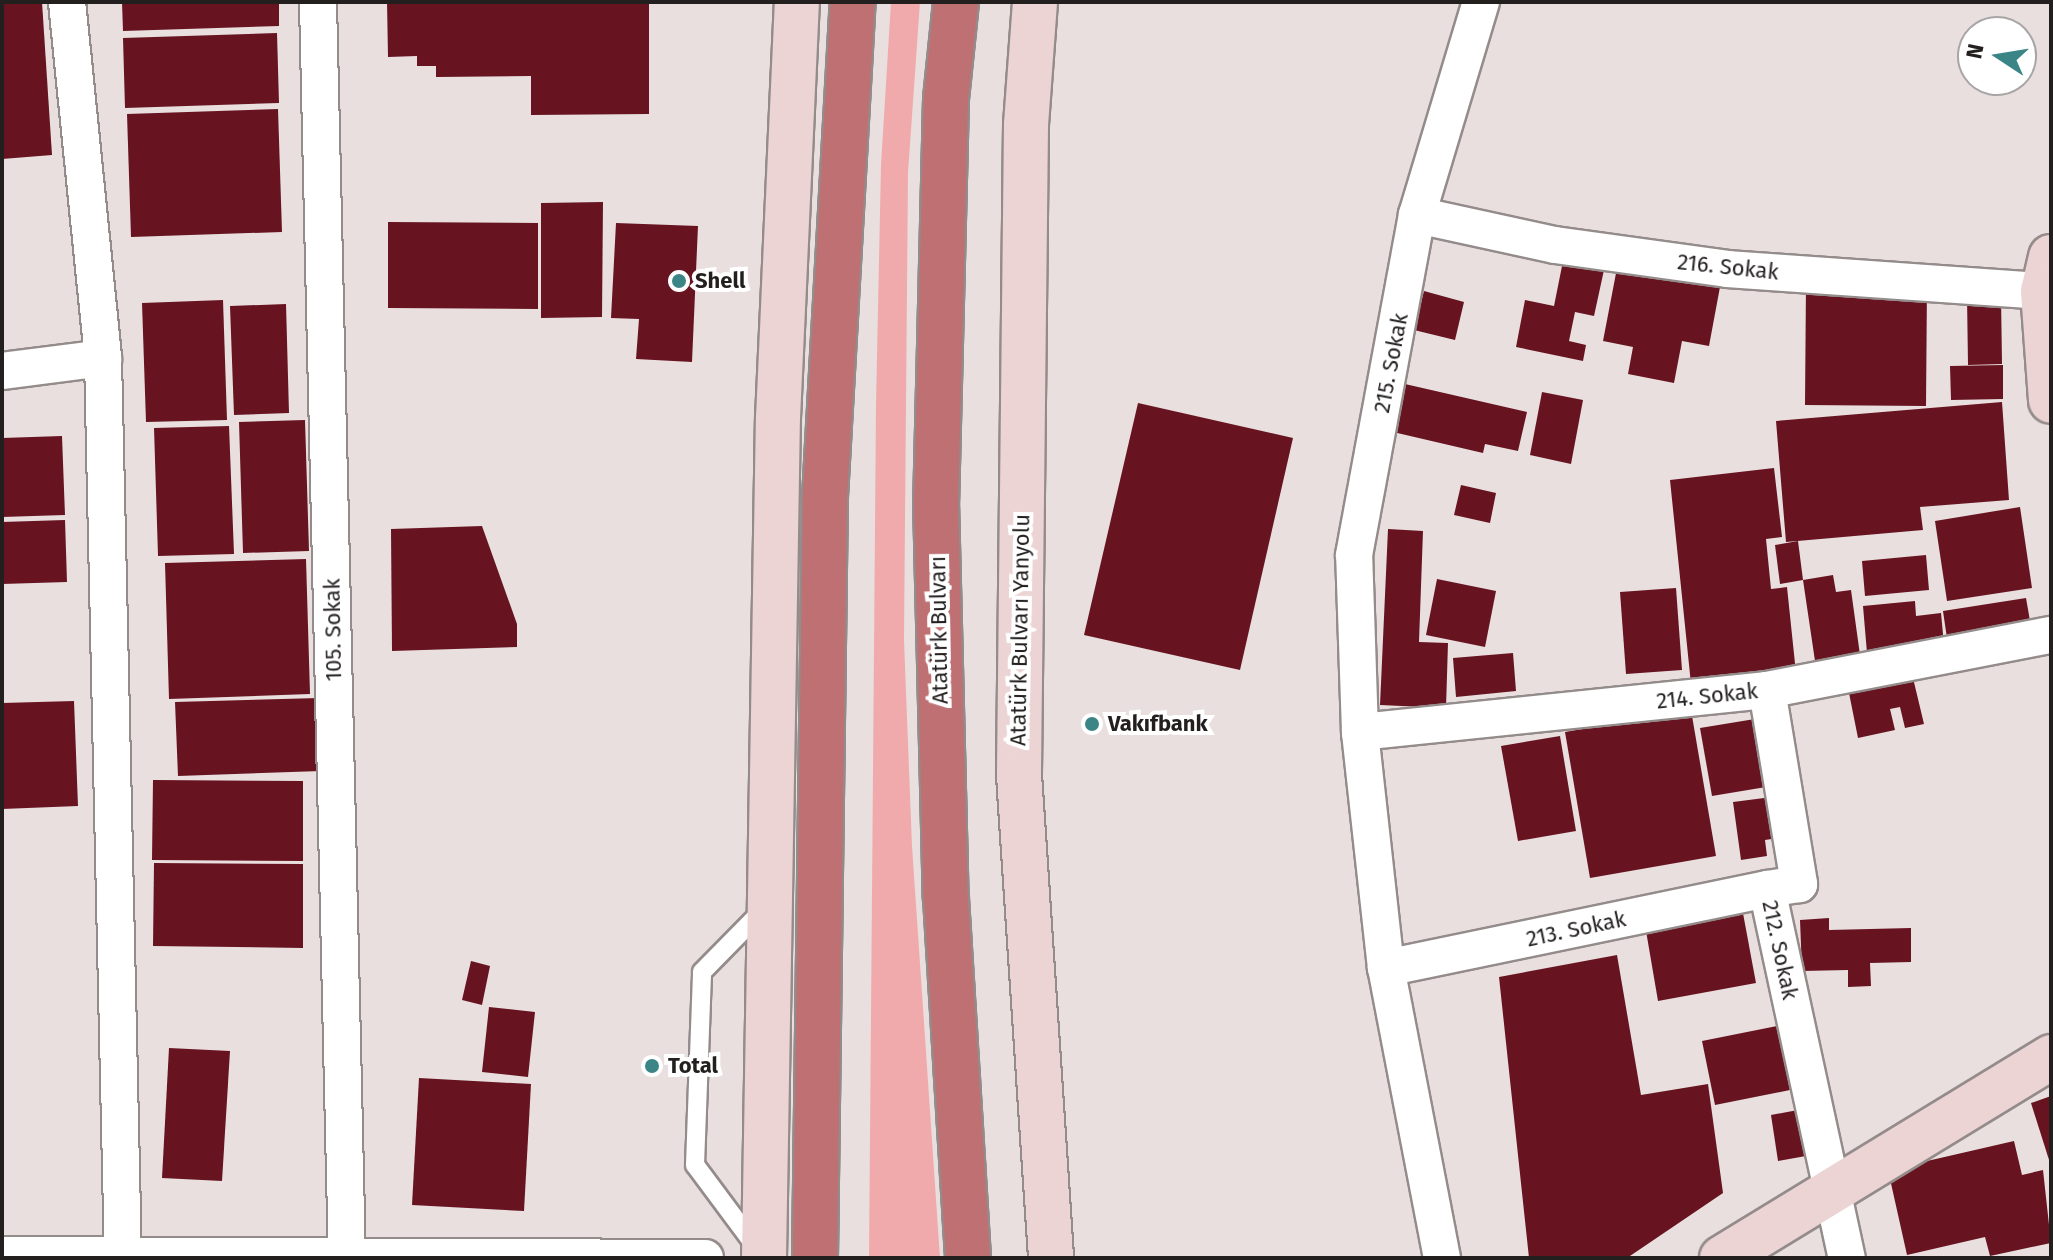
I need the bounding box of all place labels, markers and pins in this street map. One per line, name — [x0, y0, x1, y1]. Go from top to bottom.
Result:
place label: Shell — [695, 268, 745, 294]
marker: Shell — [670, 272, 688, 290]
place label: Vakıfbank — [1108, 711, 1208, 737]
marker: Vakıfbank — [1083, 715, 1101, 733]
place label: Total — [668, 1053, 718, 1079]
marker: Total — [643, 1057, 661, 1075]

